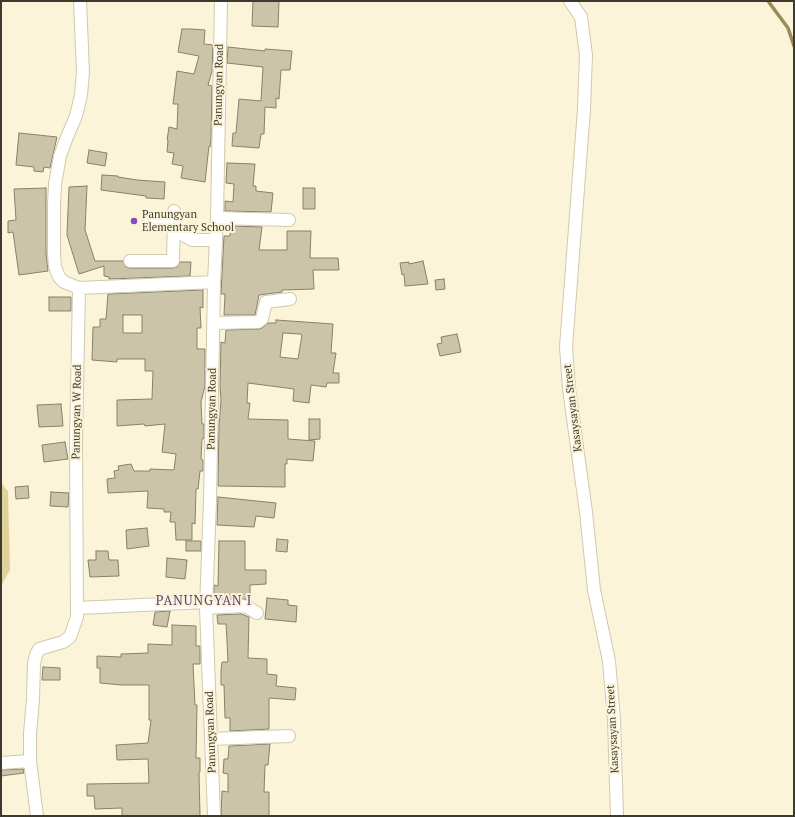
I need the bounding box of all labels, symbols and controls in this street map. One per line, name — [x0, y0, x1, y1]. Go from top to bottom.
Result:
street label: Panungyan Road — [212, 44, 226, 126]
place label: Panungyan Elementary School — [142, 208, 234, 234]
marker: Panungyan Elementary School — [129, 216, 139, 226]
street label: Kasaysayan Street — [561, 363, 585, 453]
street label: Panungyan W Road — [70, 364, 84, 460]
street label: Panungyan Road — [205, 368, 219, 450]
district label: PANUNGYAN I — [156, 593, 252, 609]
street label: Kasaysayan Street — [604, 684, 622, 774]
street label: Panungyan Road — [203, 691, 219, 773]

